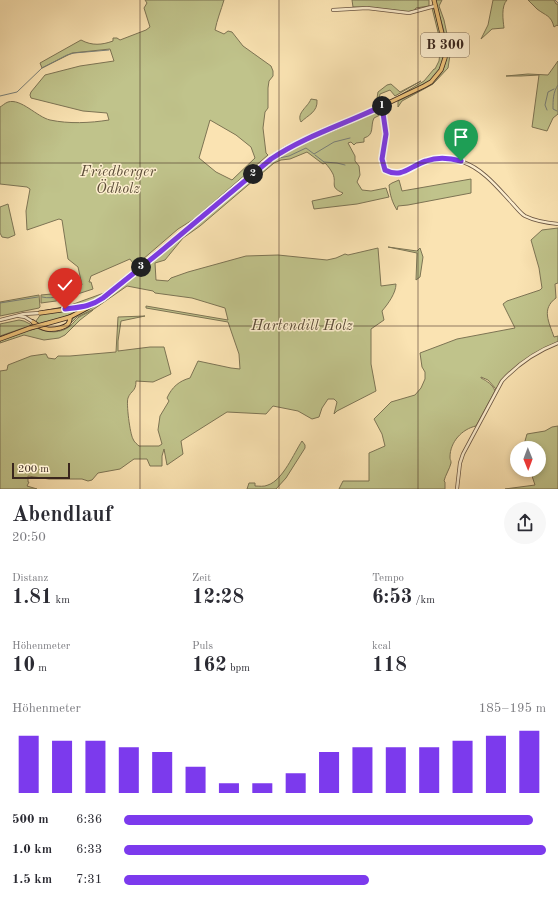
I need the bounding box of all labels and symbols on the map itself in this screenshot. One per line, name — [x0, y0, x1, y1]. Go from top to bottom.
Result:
road number: B 300 — [421, 33, 469, 57]
pin: 1 — [372, 96, 392, 116]
pin — [444, 120, 478, 161]
pin: 2 — [243, 164, 263, 184]
park label: Friedberger Ödholz — [79, 165, 156, 197]
pin: 3 — [131, 257, 151, 277]
pin — [48, 268, 82, 309]
park label: Hartendill Holz — [250, 319, 353, 334]
north arrow — [510, 441, 546, 477]
scale bar — [12, 461, 70, 480]

